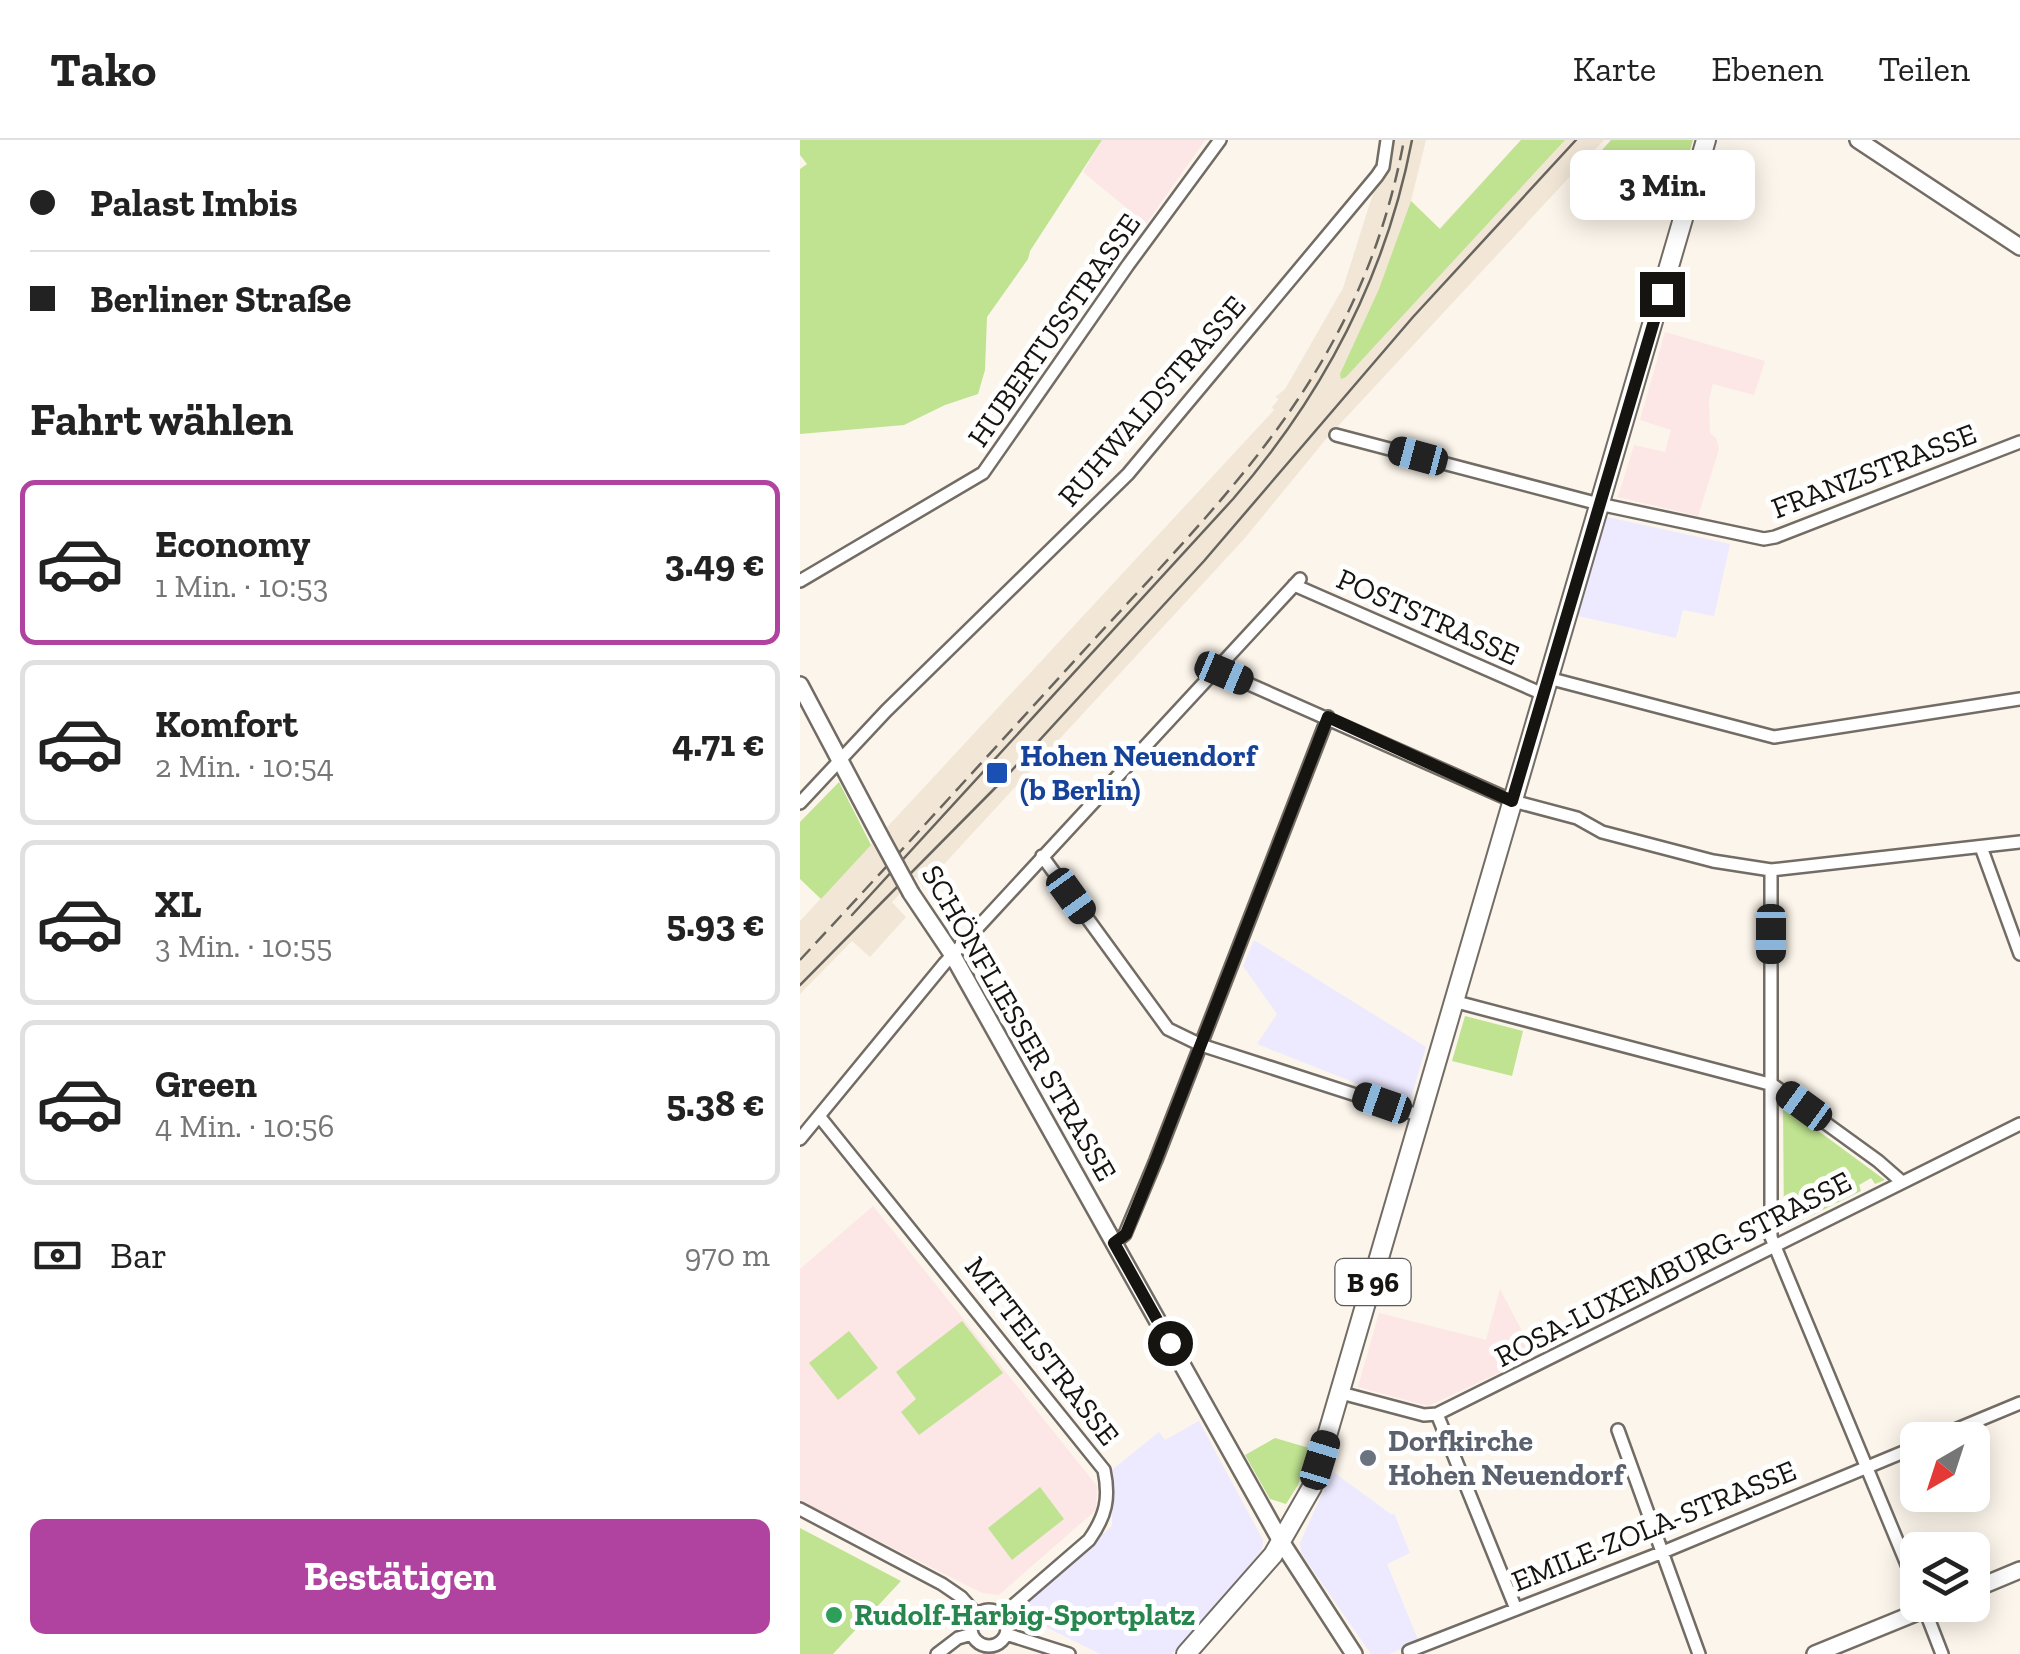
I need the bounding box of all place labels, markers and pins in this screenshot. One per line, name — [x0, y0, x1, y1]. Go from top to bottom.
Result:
place label: Hohen Neuendorf (b Berlin) — [1020, 738, 1259, 808]
marker: Hohen Neuendorf (b Berlin) — [984, 760, 1010, 786]
place label: Dorfkirche Hohen Neuendorf — [1388, 1423, 1627, 1493]
marker: Dorfkirche Hohen Neuendorf — [1357, 1447, 1379, 1469]
place label: Rudolf-Harbig-Sportplatz — [854, 1597, 1195, 1633]
marker: Rudolf-Harbig-Sportplatz — [823, 1604, 845, 1626]

